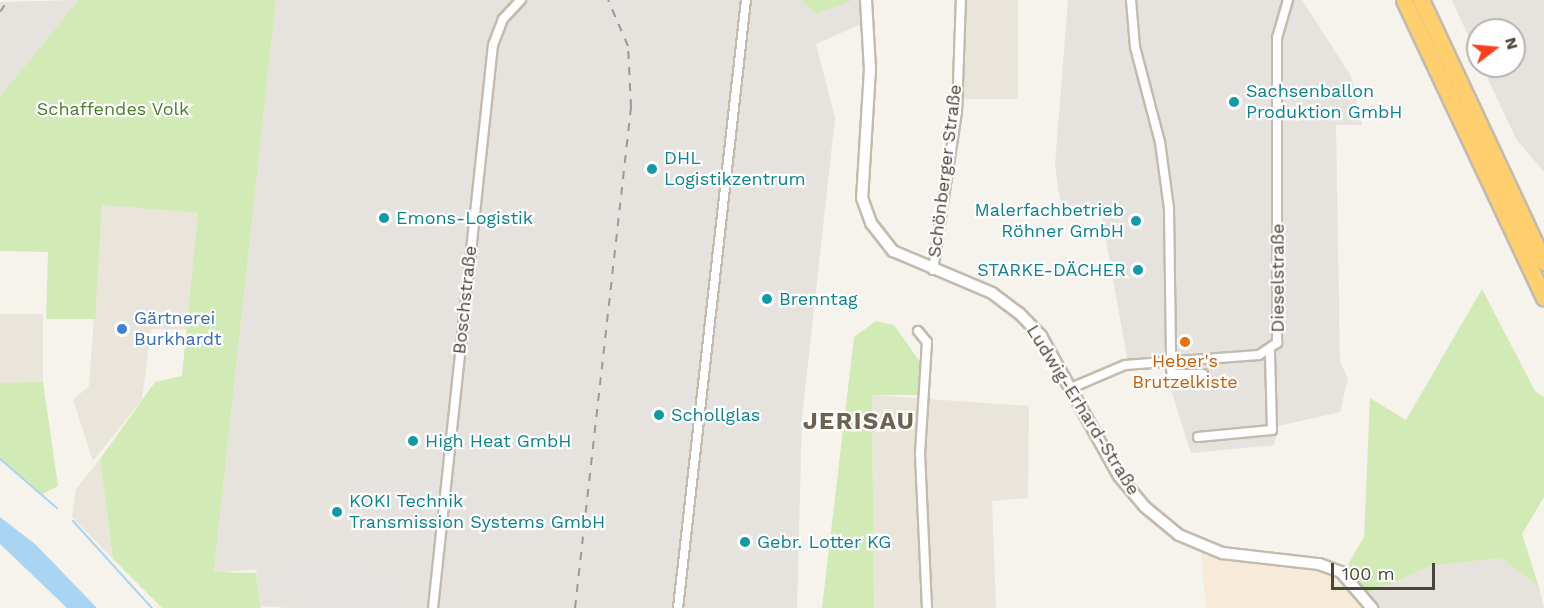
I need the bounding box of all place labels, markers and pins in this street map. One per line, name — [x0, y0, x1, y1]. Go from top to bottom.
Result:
place label: Sachsenballon Produktion GmbH — [1246, 81, 1402, 124]
marker: Sachsenballon Produktion GmbH — [1227, 95, 1241, 109]
place label: DHL Logistikzentrum — [664, 148, 806, 190]
marker: DHL Logistikzentrum — [645, 162, 659, 176]
place label: Malerfachbetrieb Röhner GmbH — [975, 200, 1124, 242]
place label: Emons-Logistik — [396, 207, 533, 229]
marker: Emons-Logistik — [377, 211, 391, 225]
marker: Malerfachbetrieb Röhner GmbH — [1129, 214, 1143, 228]
place label: STARKE-DÄCHER — [977, 259, 1126, 281]
marker: STARKE-DÄCHER — [1131, 263, 1145, 277]
place label: Brenntag — [779, 288, 858, 310]
marker: Brenntag — [760, 292, 774, 306]
place label: Gärtnerei Burkhardt — [134, 308, 222, 350]
marker: Gärtnerei Burkhardt — [115, 322, 129, 336]
marker: Heber's Brutzelkiste — [1178, 335, 1192, 349]
place label: Heber's Brutzelkiste — [1132, 351, 1238, 394]
place label: Schollglas — [671, 404, 760, 426]
marker: Schollglas — [652, 408, 666, 422]
place label: High Heat GmbH — [425, 430, 571, 452]
marker: High Heat GmbH — [406, 434, 420, 448]
place label: KOKI Technik Transmission Systems GmbH — [349, 491, 605, 534]
marker: KOKI Technik Transmission Systems GmbH — [330, 505, 344, 519]
place label: Gebr. Lotter KG — [757, 531, 892, 553]
marker: Gebr. Lotter KG — [738, 535, 752, 549]

